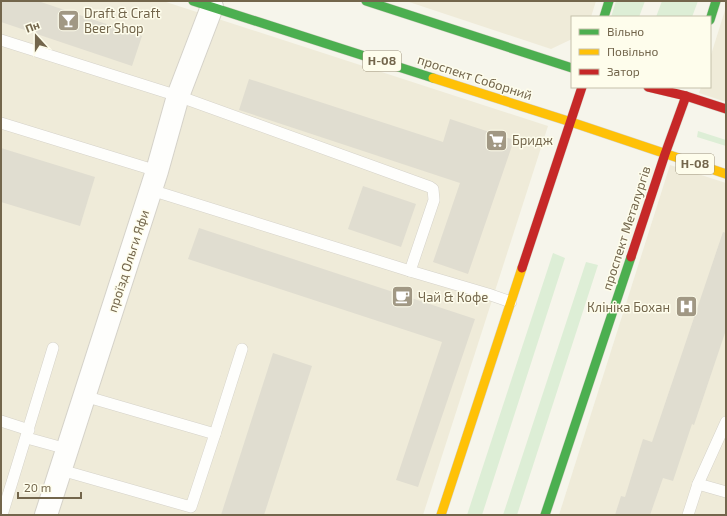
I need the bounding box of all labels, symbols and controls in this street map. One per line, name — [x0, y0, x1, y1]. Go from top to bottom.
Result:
place label: Draft & Craft Beer Shop — [84, 5, 160, 36]
bar icon: Draft & Craft Beer Shop — [56, 7, 82, 33]
north arrow — [16, 16, 56, 56]
legend — [571, 16, 711, 88]
text: Пн — [23, 18, 41, 35]
text: Вільно — [607, 24, 644, 38]
text: Повільно — [607, 44, 658, 58]
road number: Н-08 — [363, 51, 401, 71]
street label: проспект Соборний — [416, 51, 534, 103]
text: Затор — [607, 64, 640, 78]
supermarket icon: Бридж — [484, 127, 510, 153]
place label: Бридж — [512, 132, 553, 148]
road number: Н-08 — [676, 154, 714, 174]
street label: проспект Металургів — [598, 164, 654, 292]
street label: проїзд Ольги Яфи — [104, 208, 152, 314]
cafe icon: Чай & Кофе — [389, 284, 415, 310]
place label: Чай & Кофе — [418, 289, 488, 305]
hospital icon: Клініка Бохан — [673, 294, 699, 320]
place label: Клініка Бохан — [587, 299, 670, 315]
scale bar — [18, 474, 81, 500]
text: 20 m — [24, 480, 51, 494]

